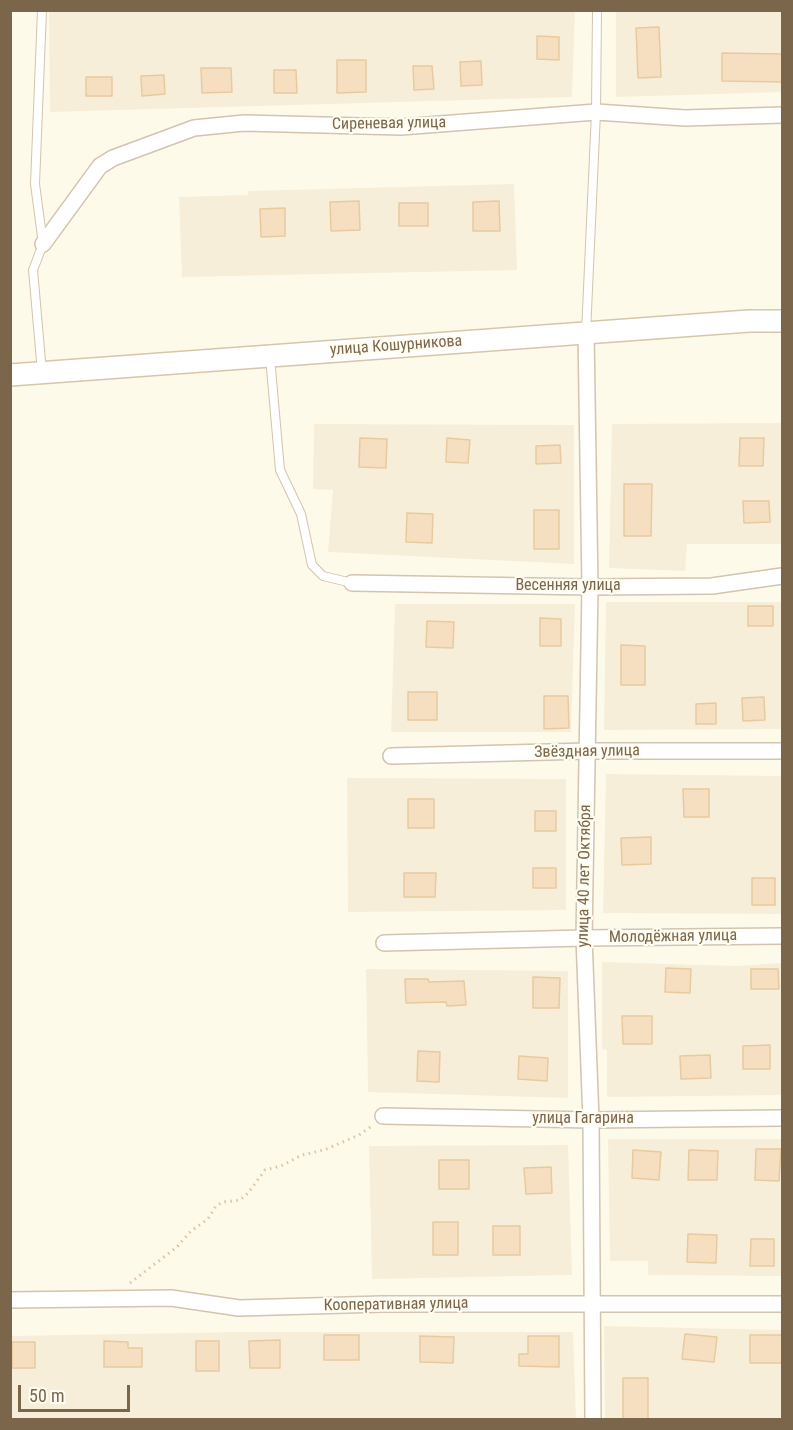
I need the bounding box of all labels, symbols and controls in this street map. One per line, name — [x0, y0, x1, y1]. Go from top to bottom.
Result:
street label: Сиреневая улица — [332, 113, 446, 135]
street label: улица Кошурникова — [329, 332, 463, 360]
street label: Весенняя улица — [515, 576, 621, 596]
street label: Звёздная улица — [534, 741, 640, 763]
street label: улица 40 лет Октября — [574, 804, 596, 948]
street label: Молодёжная улица — [609, 926, 737, 948]
street label: улица Гагарина — [532, 1109, 634, 1129]
street label: Кооперативная улица — [323, 1294, 469, 1316]
scale bar — [21, 1373, 134, 1411]
text: 50 m — [29, 1385, 64, 1406]

